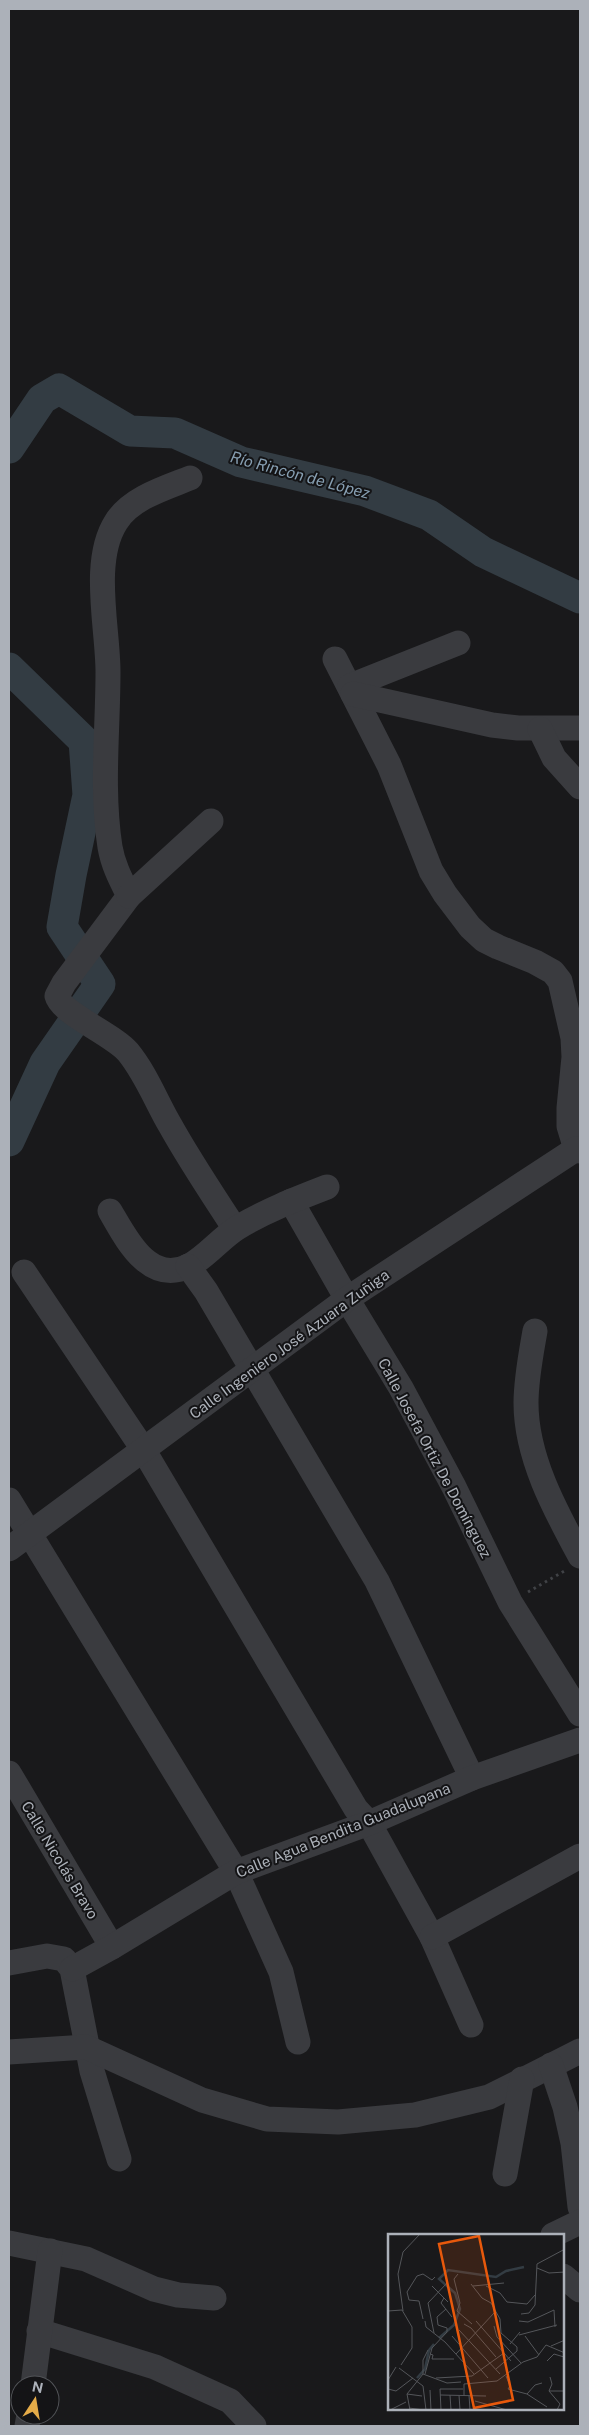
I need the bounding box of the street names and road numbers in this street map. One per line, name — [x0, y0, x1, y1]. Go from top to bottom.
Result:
street label: Calle Ingeniero José Azuara Zuñiga — [186, 1266, 392, 1422]
street label: Calle Josefa Ortiz De Domínguez — [375, 1355, 495, 1561]
street label: Calle Agua Bendita Guadalupana — [233, 1779, 453, 1881]
street label: Calle Nicolás Bravo — [18, 1798, 102, 1922]

